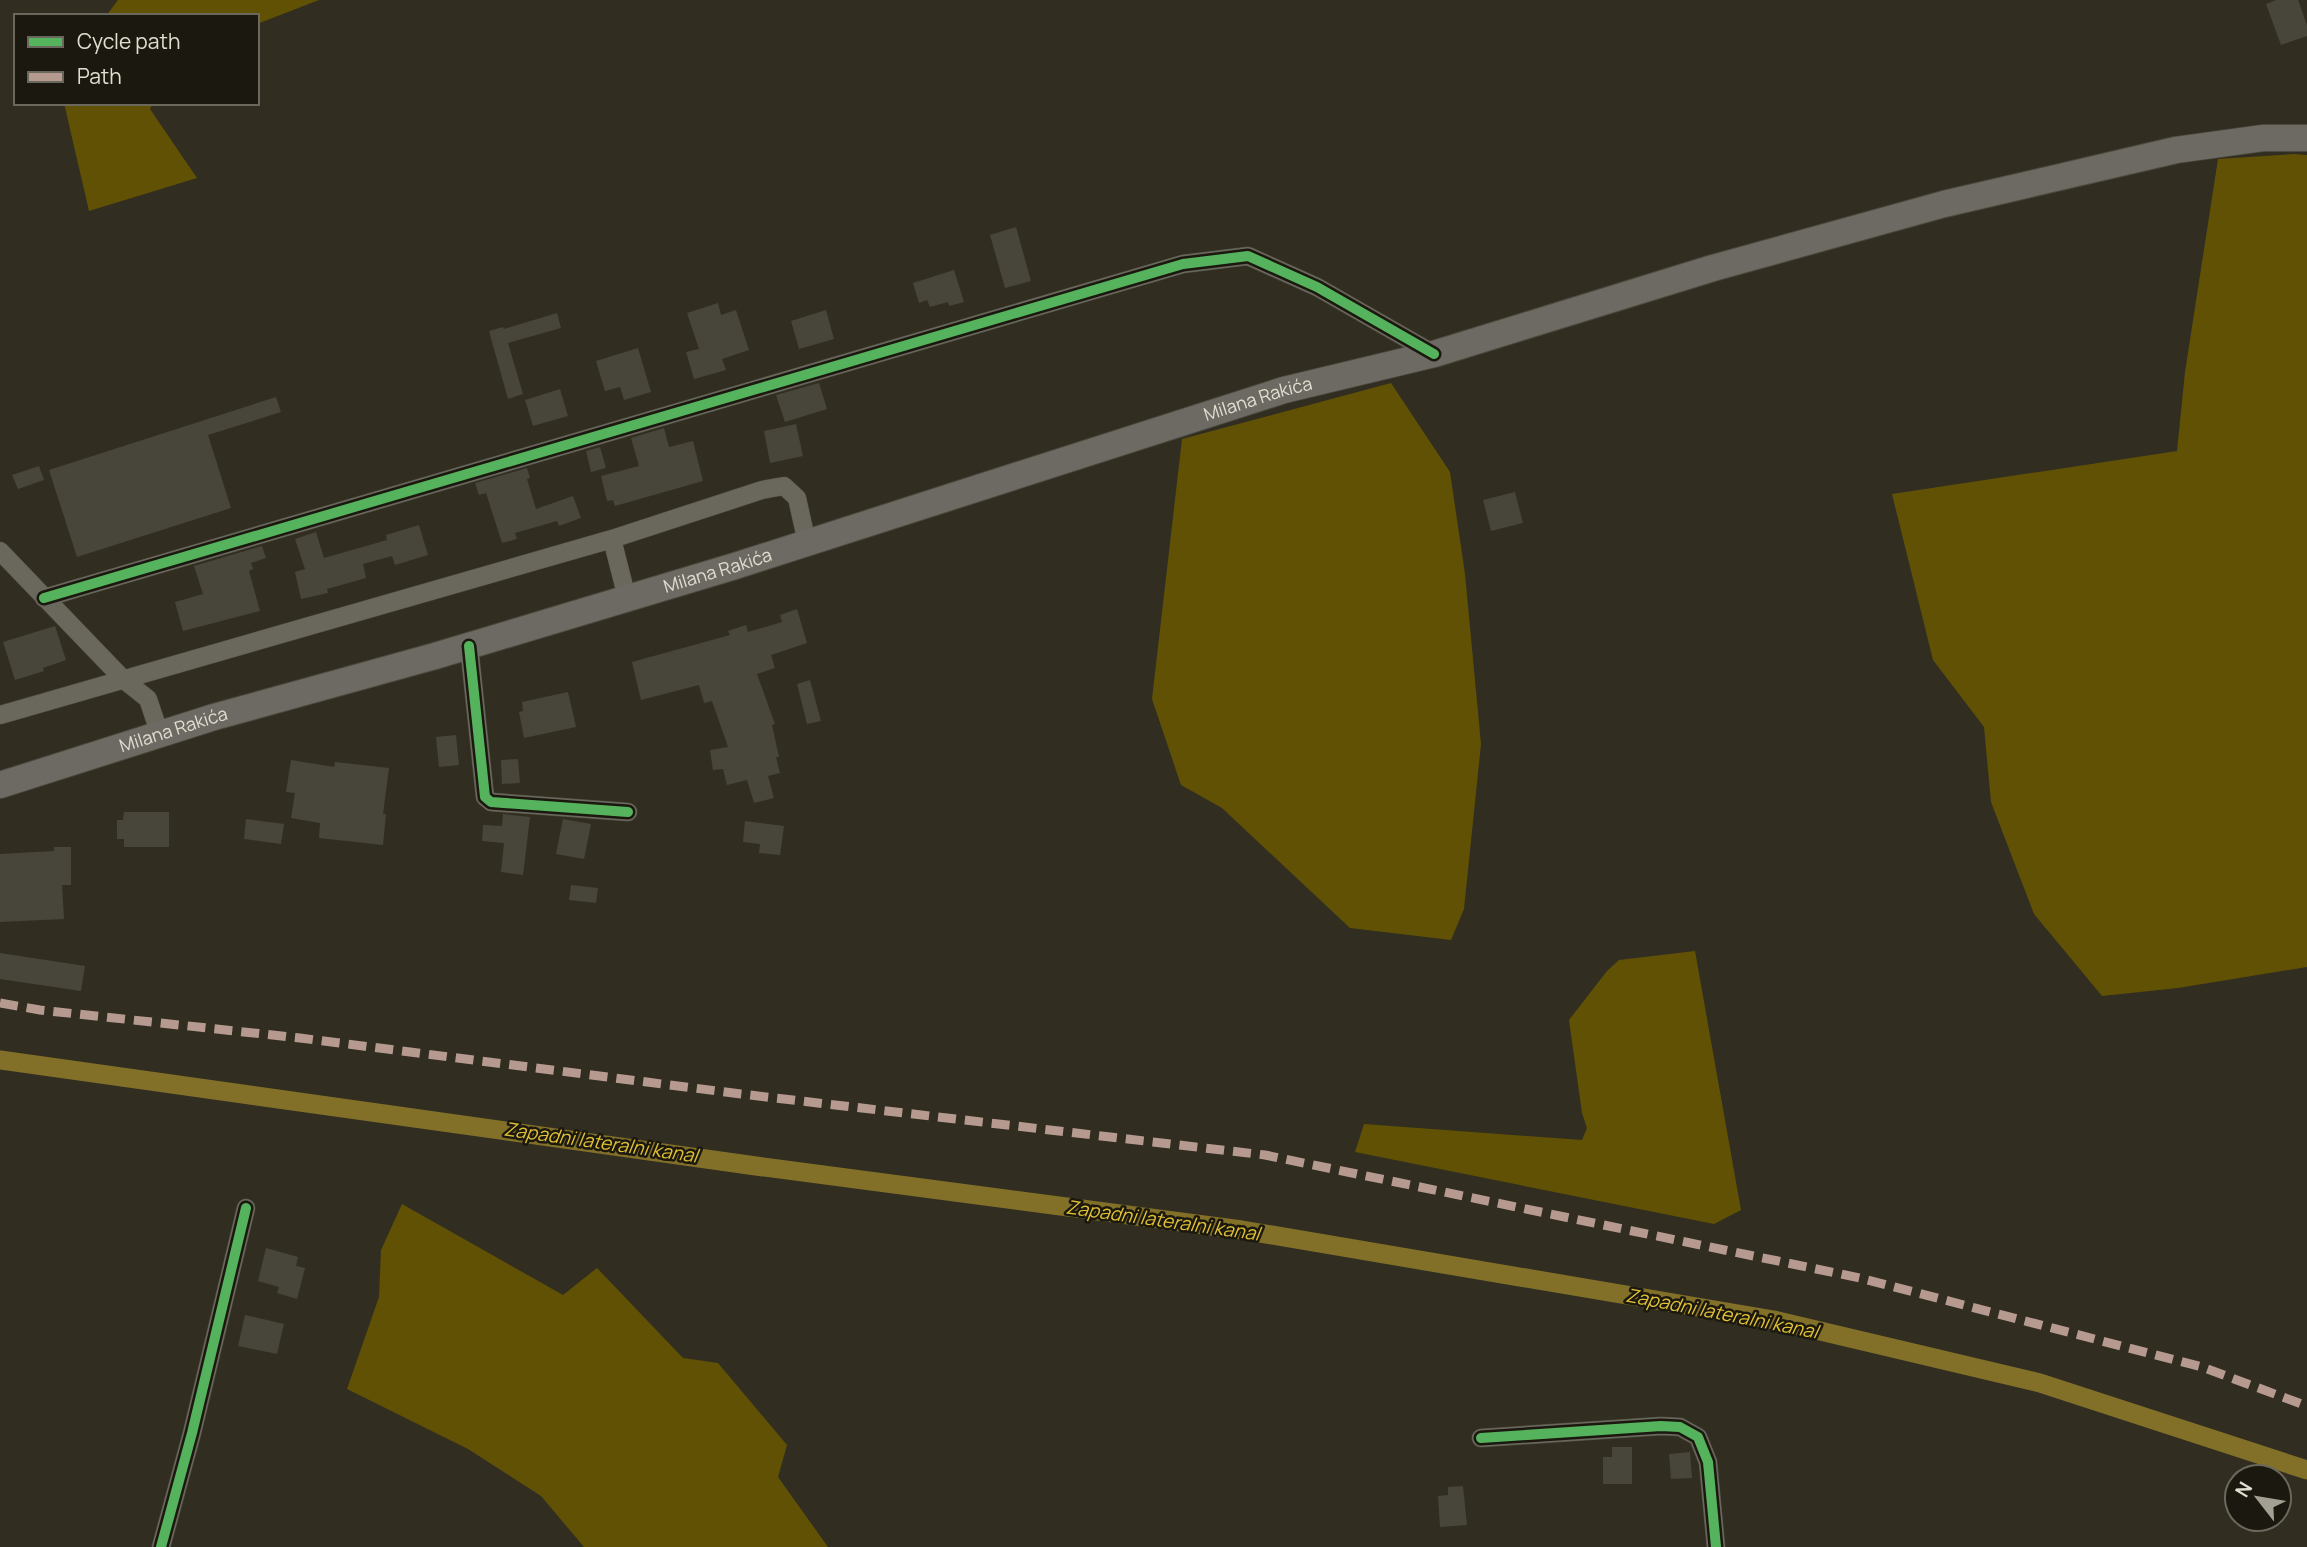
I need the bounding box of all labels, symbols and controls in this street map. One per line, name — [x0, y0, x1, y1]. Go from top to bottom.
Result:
legend — [14, 14, 259, 105]
text: Cycle path — [77, 27, 180, 55]
text: Path — [77, 62, 122, 90]
street label: Milana Rakića — [1200, 371, 1314, 426]
street label: Milana Rakića — [660, 542, 775, 598]
street label: Milana Rakića — [116, 701, 230, 757]
water label: Zapadni lateralni kanal — [502, 1116, 702, 1169]
water label: Zapadni lateralni kanal — [1064, 1194, 1264, 1247]
water label: Zapadni lateralni kanal — [1624, 1282, 1823, 1345]
north arrow — [2223, 1463, 2293, 1533]
text: N — [2229, 1477, 2258, 1502]

